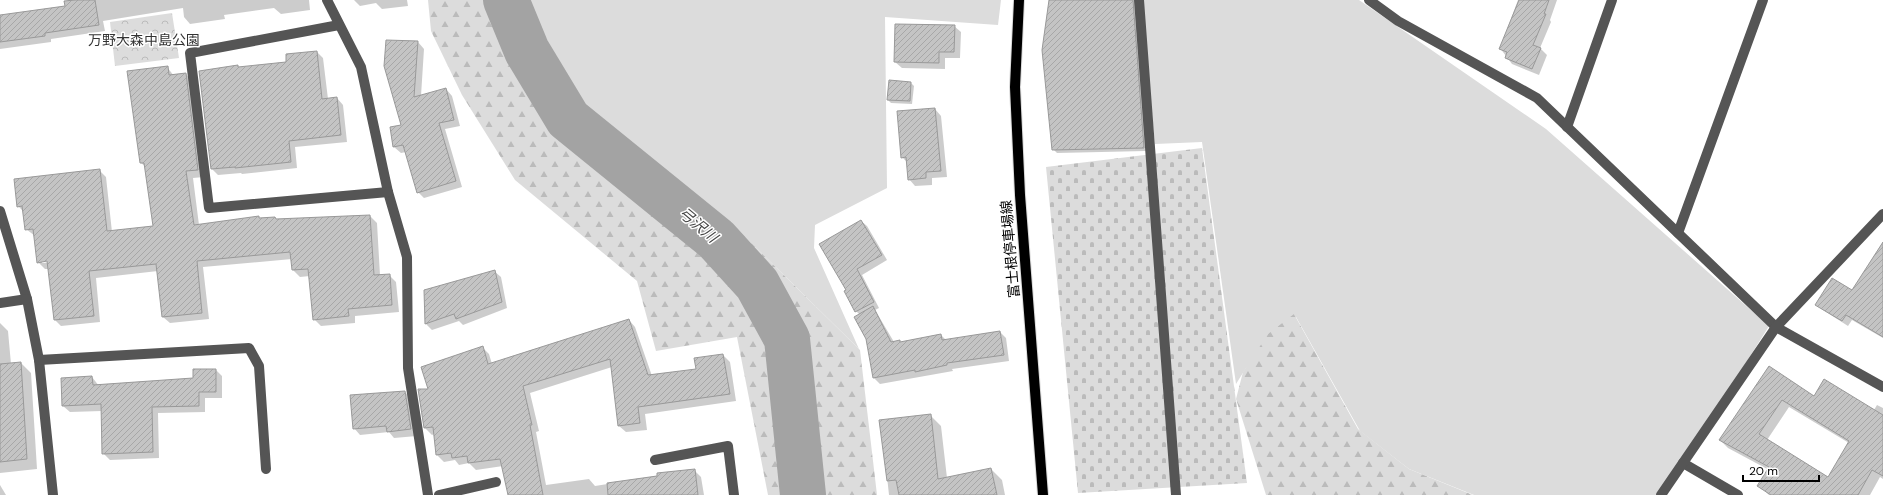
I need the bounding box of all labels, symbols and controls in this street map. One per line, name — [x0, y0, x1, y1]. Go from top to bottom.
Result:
park label: 万野大森中島公園 — [88, 31, 200, 49]
street label: 富士根停車場線 — [997, 199, 1023, 299]
water label: 弓沢川 — [674, 203, 723, 248]
scale bar — [1743, 457, 1819, 483]
text: 20 m — [1749, 463, 1778, 479]

